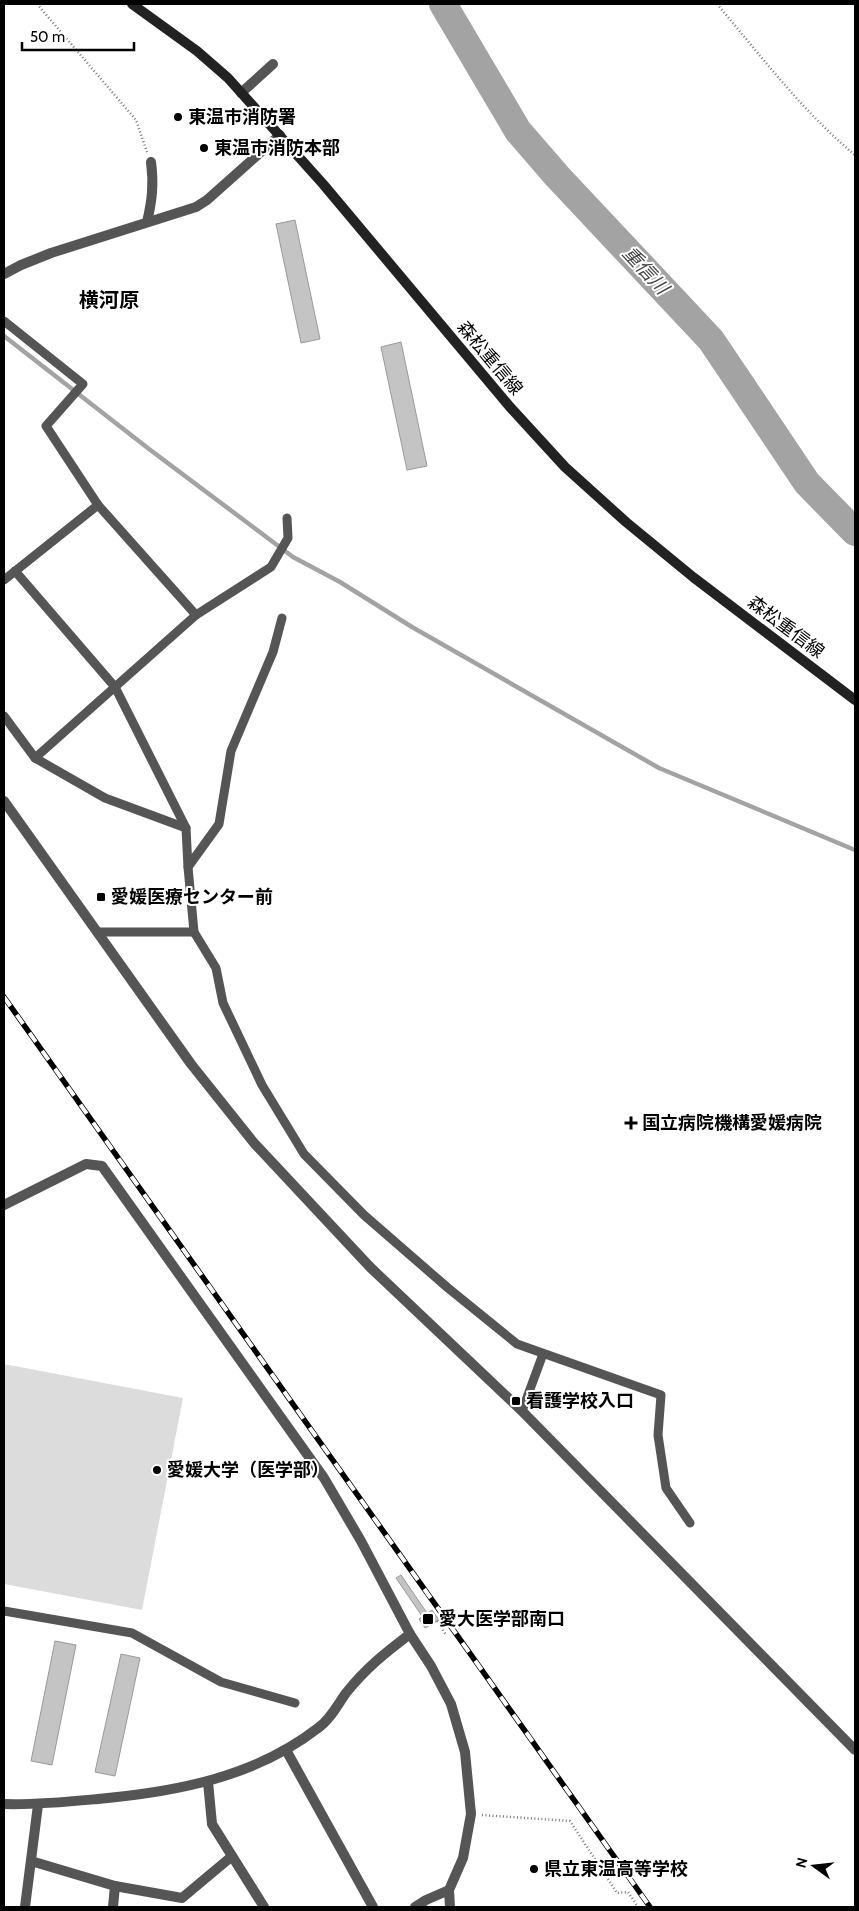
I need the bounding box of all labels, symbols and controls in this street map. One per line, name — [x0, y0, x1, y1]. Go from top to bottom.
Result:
scale bar — [22, 20, 135, 52]
text: 50 m — [30, 28, 65, 46]
place label: 東温市消防署 — [188, 106, 296, 128]
marker: 東温市消防署 — [172, 111, 184, 123]
place label: 東温市消防本部 — [214, 137, 340, 159]
marker: 東温市消防本部 — [198, 142, 210, 154]
water label: 重信川 — [618, 242, 675, 300]
district label: 横河原 — [79, 288, 139, 312]
street label: 森松重信線 — [453, 316, 527, 400]
street label: 森松重信線 — [743, 591, 829, 663]
place label: 愛媛医療センター前 — [111, 886, 273, 908]
marker: 愛媛医療センター前 — [95, 891, 107, 903]
place label: 国立病院機構愛媛病院 — [642, 1112, 822, 1134]
marker: 国立病院機構愛媛病院 — [624, 1116, 638, 1130]
place label: 看護学校入口 — [526, 1390, 634, 1412]
marker: 看護学校入口 — [510, 1395, 522, 1407]
place label: 愛媛大学（医学部） — [167, 1459, 329, 1481]
marker: 愛媛大学（医学部） — [151, 1464, 163, 1476]
place label: 愛大医学部南口 — [439, 1608, 565, 1630]
marker: 愛大医学部南口 — [421, 1612, 435, 1626]
north arrow — [789, 1841, 839, 1891]
text: N — [791, 1856, 811, 1870]
place label: 県立東温高等学校 — [544, 1858, 688, 1880]
marker: 県立東温高等学校 — [528, 1863, 540, 1875]

